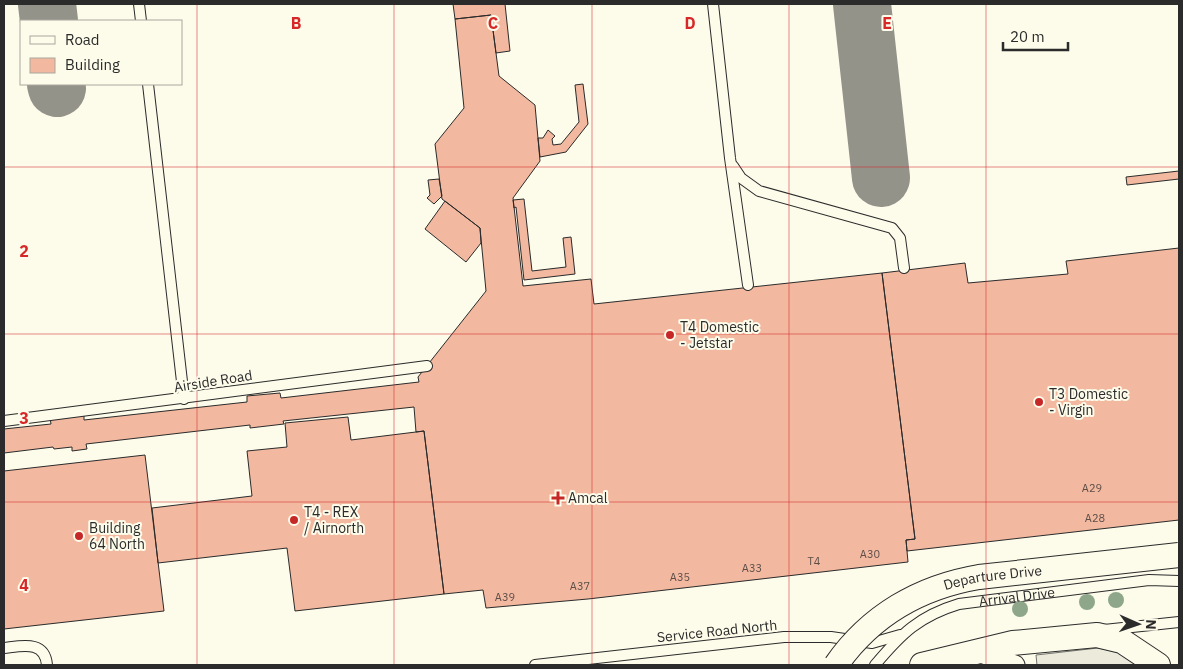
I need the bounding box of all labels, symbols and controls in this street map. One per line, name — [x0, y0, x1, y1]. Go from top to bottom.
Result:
text: B — [291, 13, 302, 33]
text: C — [488, 13, 498, 33]
text: D — [684, 13, 696, 33]
text: E — [882, 13, 892, 33]
legend — [20, 20, 182, 85]
scale bar — [1003, 20, 1068, 52]
text: 20 m — [1010, 27, 1045, 46]
text: Road — [65, 30, 100, 49]
text: Building — [65, 55, 120, 74]
text: 2 — [19, 241, 29, 261]
place label: T4 Domestic - Jetstar — [680, 318, 759, 352]
marker: T4 Domestic - Jetstar — [664, 329, 676, 341]
street label: Airside Road — [172, 366, 254, 396]
place label: T3 Domestic - Virgin — [1049, 385, 1128, 419]
marker: T3 Domestic - Virgin — [1033, 396, 1045, 408]
text: 3 — [19, 408, 29, 428]
house number: A29 — [1082, 481, 1102, 495]
place label: Amcal — [568, 489, 608, 507]
marker: Amcal — [552, 492, 564, 504]
place label: T4 - REX / Airnorth — [304, 503, 364, 537]
house number: A28 — [1085, 511, 1105, 525]
marker: T4 - REX / Airnorth — [288, 514, 300, 526]
place label: Building 64 North — [89, 519, 145, 553]
marker: Building 64 North — [73, 530, 85, 542]
house number: A30 — [860, 547, 880, 561]
house number: T4 — [808, 554, 821, 568]
house number: A33 — [742, 561, 762, 575]
street label: Departure Drive — [941, 561, 1043, 594]
house number: A35 — [670, 570, 690, 584]
text: 4 — [19, 575, 29, 595]
house number: A37 — [570, 579, 590, 593]
street label: Arrival Drive — [978, 583, 1056, 610]
house number: A39 — [495, 590, 515, 604]
north arrow — [1113, 599, 1163, 649]
street label: Service Road North — [656, 616, 778, 646]
text: N — [1142, 619, 1160, 630]

